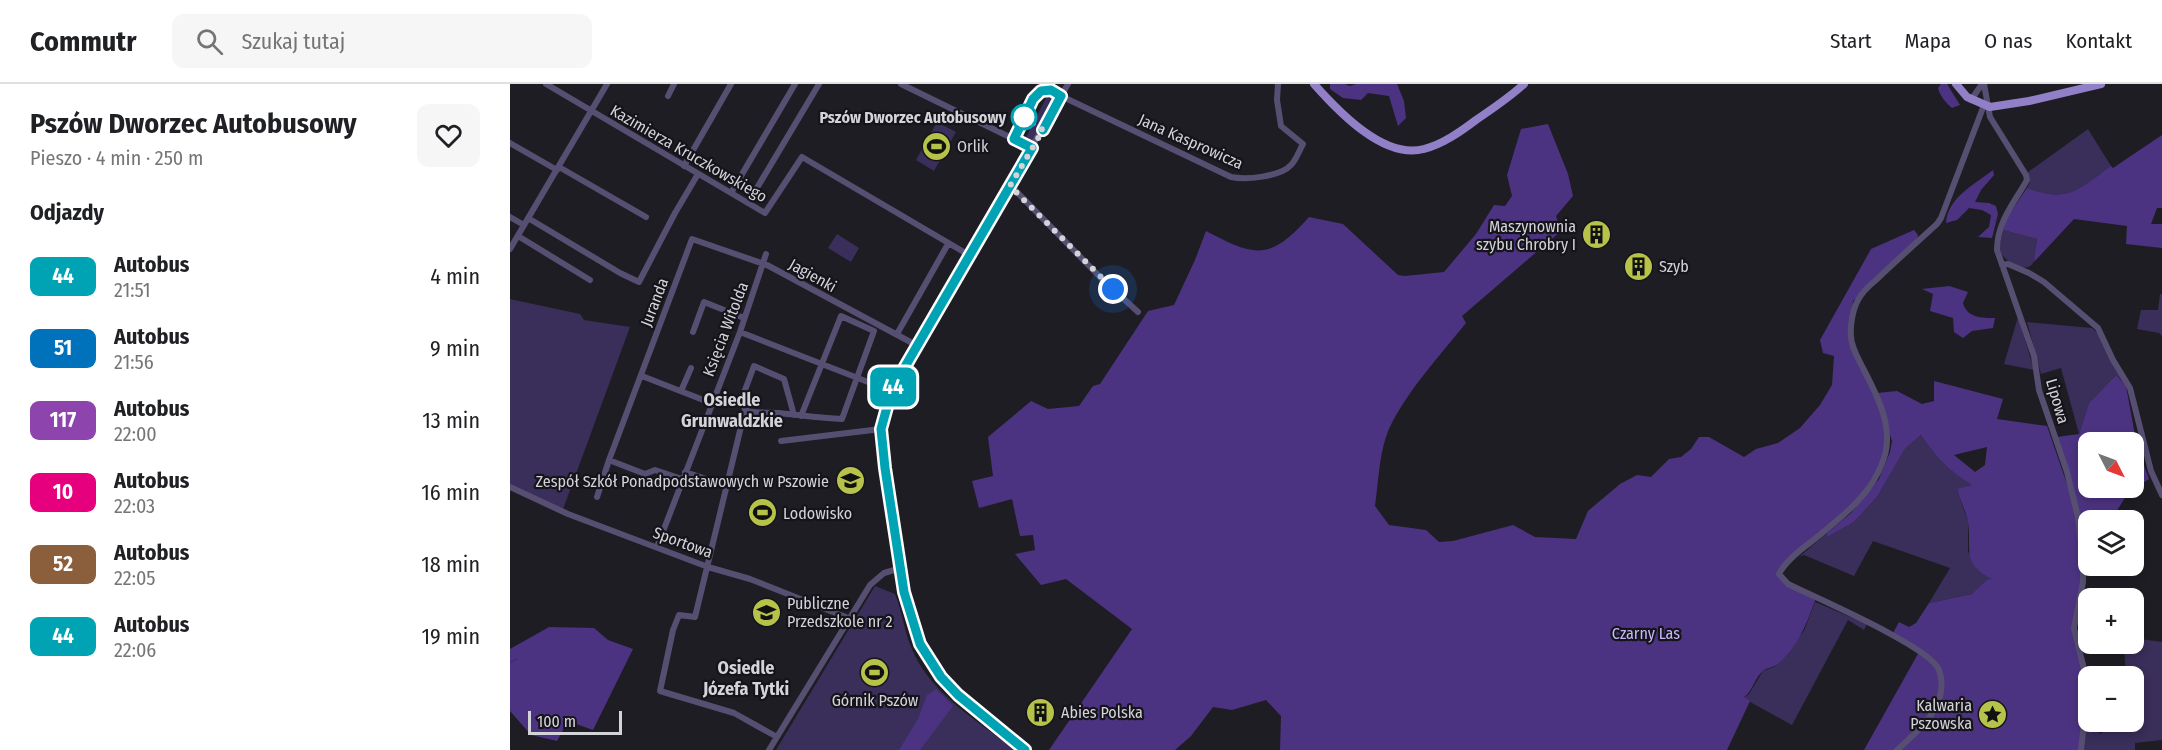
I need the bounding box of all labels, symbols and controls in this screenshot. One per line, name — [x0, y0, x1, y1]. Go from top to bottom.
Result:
search box — [172, 14, 592, 68]
text: Commutr — [30, 25, 136, 58]
icon: search — [193, 25, 226, 58]
text: Szukaj tutaj — [241, 28, 345, 55]
text: Start — [1830, 28, 1872, 54]
text: Mapa — [1905, 28, 1951, 54]
text: O nas — [1984, 28, 2032, 54]
text: Kontakt — [2065, 28, 2132, 54]
street label: Kazimierza Kruczkowskiego — [607, 101, 770, 206]
button: heart — [417, 104, 480, 167]
marker: Pszów Dworzec Autobusowy — [1011, 104, 1037, 130]
text: Pszów Dworzec Autobusowy — [30, 107, 356, 140]
place label: Pszów Dworzec Autobusowy — [819, 108, 1006, 127]
street label: Jana Kasprowicza — [1136, 110, 1246, 173]
sports icon: Orlik — [920, 130, 952, 162]
place label: Orlik — [957, 137, 989, 156]
text: Pieszo · 4 min · 250 m — [30, 146, 203, 170]
text: Odjazdy — [30, 199, 104, 226]
place label: Maszynownia szybu Chrobry I — [1476, 217, 1576, 254]
building icon: Maszynownia szybu Chrobry I — [1581, 219, 1613, 251]
building icon: Szyb — [1622, 250, 1654, 282]
text: Autobus — [114, 251, 189, 278]
street label: Jagienki — [786, 255, 840, 296]
place label: Szyb — [1659, 257, 1689, 276]
text: 44 — [52, 263, 74, 289]
text: 4 min — [430, 263, 480, 290]
your location — [1098, 274, 1128, 304]
street label: Juranda — [637, 275, 672, 329]
text: 21:51 — [114, 278, 151, 302]
street label: Księcia Witolda — [699, 279, 752, 379]
text: Autobus — [114, 323, 189, 350]
text: 51 — [54, 335, 72, 361]
text: 9 min — [430, 335, 480, 362]
text: 21:56 — [114, 350, 154, 374]
line badge: 44 — [866, 368, 920, 406]
text: 44 — [882, 374, 904, 400]
street label: Lipowa — [2042, 376, 2073, 426]
district label: Osiedle Grunwaldzkie — [681, 389, 783, 432]
text: Autobus — [114, 395, 189, 422]
text: 117 — [50, 407, 76, 433]
text: 13 min — [422, 407, 480, 434]
text: 22:00 — [114, 422, 157, 446]
north arrow — [2078, 432, 2144, 498]
map controls — [2078, 432, 2144, 732]
school or university icon: Zespół Szkół Ponadpodstawowych w Pszowie — [834, 465, 866, 497]
text: Autobus — [114, 467, 189, 494]
place label: Zespół Szkół Ponadpodstawowych w Pszowie — [536, 472, 829, 491]
text: 10 — [53, 479, 73, 505]
text: 16 min — [421, 479, 480, 506]
text: 22:03 — [114, 494, 155, 518]
sports icon: Lodowisko — [746, 497, 778, 529]
place label: Lodowisko — [783, 504, 852, 523]
button: layers — [2078, 510, 2144, 576]
street label: Sportowa — [650, 523, 715, 562]
text: Autobus — [114, 539, 189, 566]
text: 52 — [53, 551, 73, 577]
text: 18 min — [421, 551, 480, 578]
text: 22:05 — [114, 566, 155, 590]
button: + — [2078, 588, 2144, 654]
place label: Publiczne Przedszkole nr 2 — [787, 594, 893, 631]
school or university icon: Publiczne Przedszkole nr 2 — [750, 596, 782, 628]
text: Autobus — [114, 611, 189, 638]
text: 44 — [52, 623, 74, 649]
text: 19 min — [422, 623, 480, 650]
park label: Czarny Las — [1612, 624, 1680, 643]
text: 22:06 — [114, 638, 156, 662]
sports icon: Górnik Pszów — [859, 656, 891, 688]
district label: Osiedle Józefa Tytki — [702, 657, 789, 700]
button: − — [2078, 666, 2144, 732]
place label: Górnik Pszów — [832, 691, 919, 710]
building icon: Abies Polska — [1024, 696, 1056, 728]
place label: Kalwaria Pszowska — [1910, 696, 1972, 733]
place icon: Kalwaria Pszowska — [1977, 698, 2009, 730]
place label: Abies Polska — [1061, 703, 1143, 722]
scale bar — [528, 708, 622, 736]
text: 100 m — [537, 712, 576, 731]

